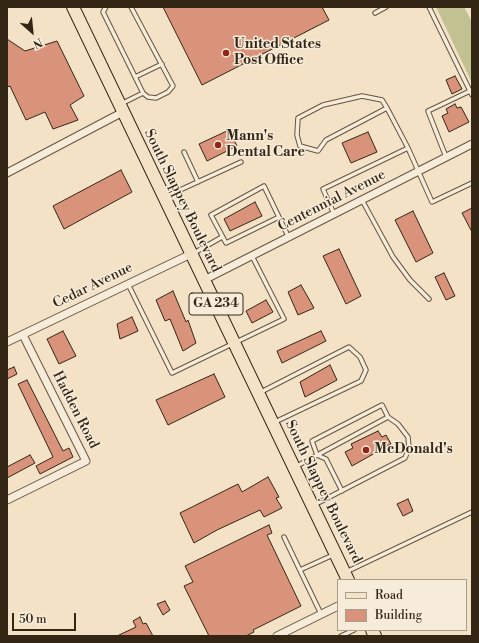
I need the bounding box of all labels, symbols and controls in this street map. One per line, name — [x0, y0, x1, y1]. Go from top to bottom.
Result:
north arrow — [12, 12, 52, 52]
text: N — [30, 34, 45, 51]
place label: United States Post Office — [234, 37, 321, 70]
marker: United States Post Office — [221, 48, 231, 58]
street label: South Slappey Boulevard — [140, 127, 224, 275]
place label: Mann's Dental Care — [226, 129, 305, 162]
marker: Mann's Dental Care — [213, 140, 223, 150]
street label: Centennial Avenue — [275, 167, 389, 235]
street label: Cedar Avenue — [50, 259, 136, 313]
road number: GA 234 — [189, 293, 243, 315]
street label: Hadden Road — [48, 368, 102, 452]
street label: South Slappey Boulevard — [281, 418, 365, 566]
place label: McDonald's — [374, 442, 453, 458]
marker: McDonald's — [361, 445, 371, 455]
legend — [337, 579, 467, 631]
text: Road — [375, 588, 403, 603]
scale bar — [14, 605, 78, 631]
text: Building — [375, 608, 422, 623]
text: 50 m — [19, 612, 47, 627]

